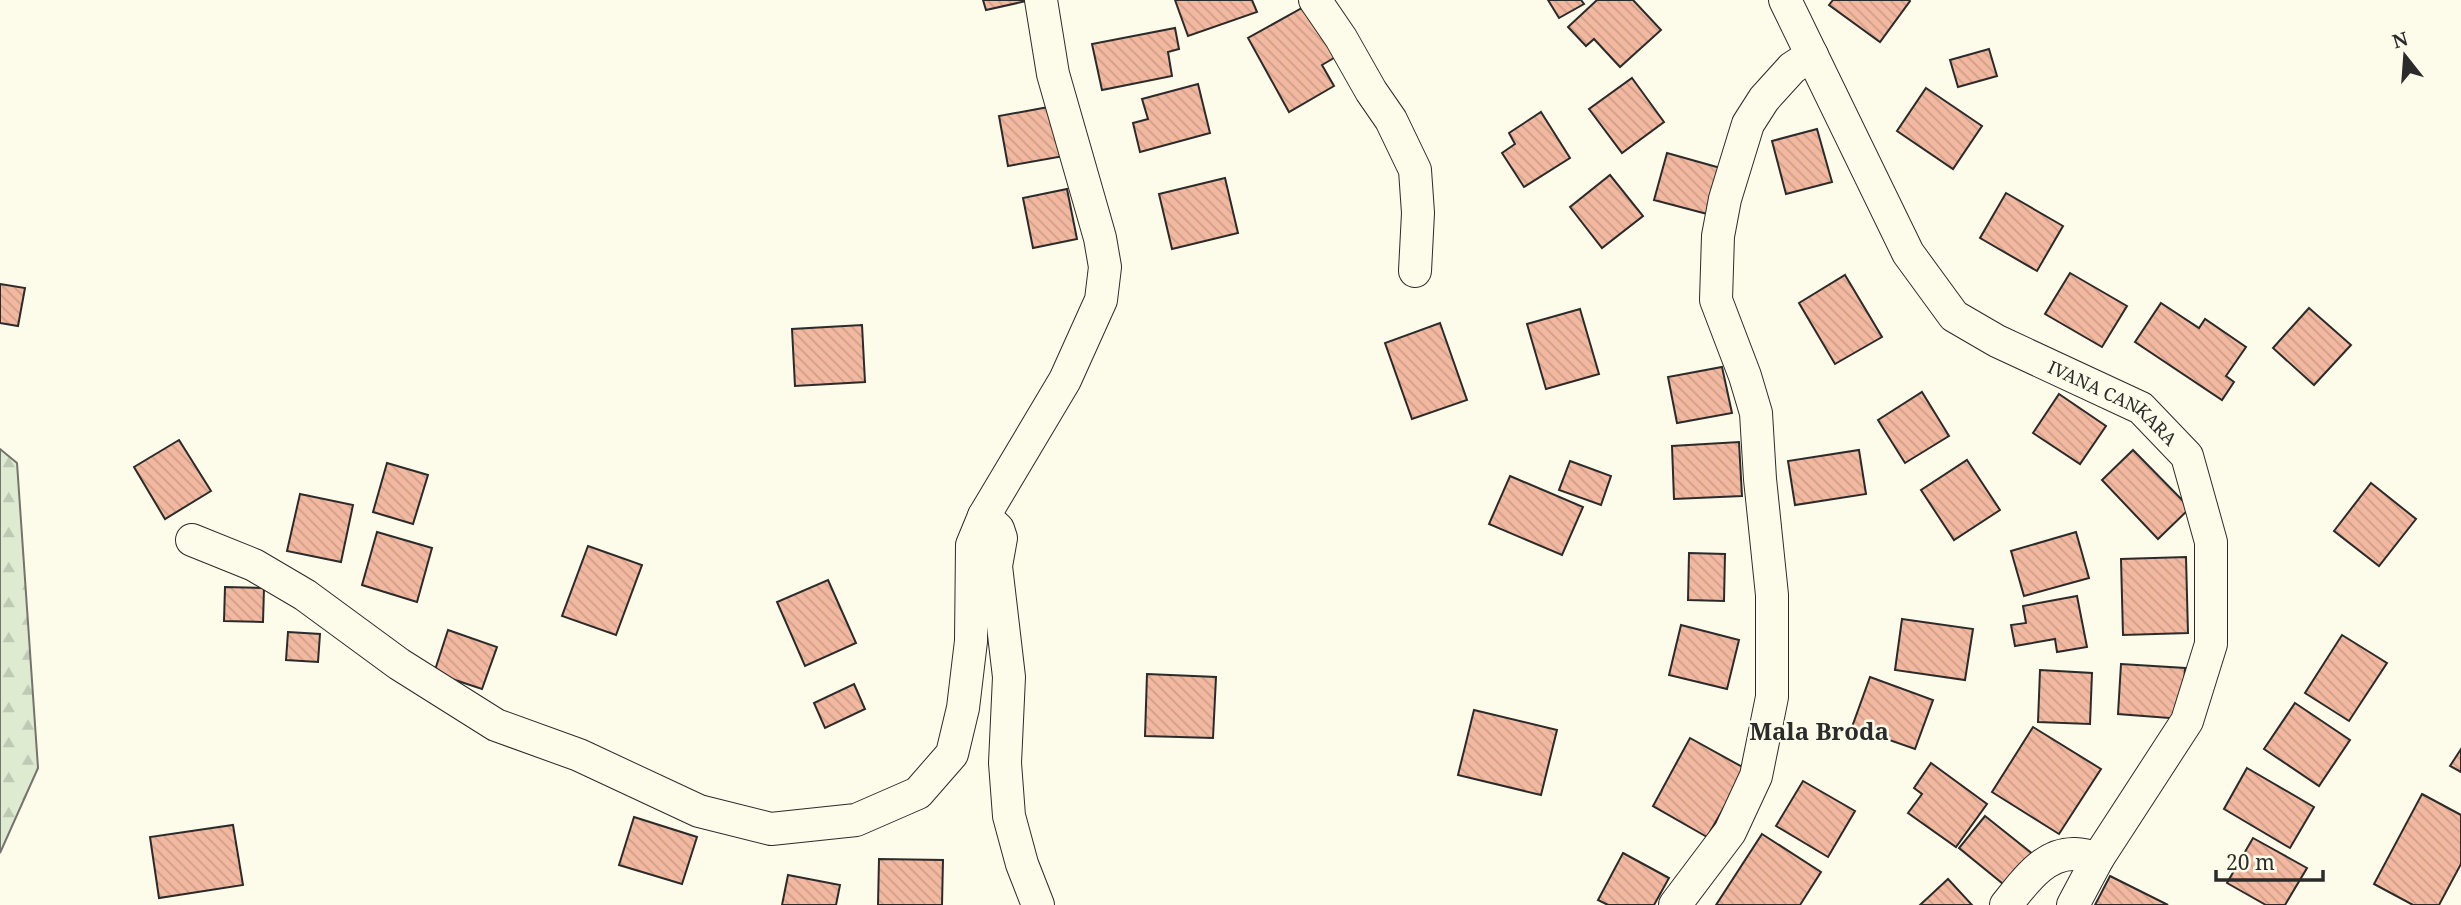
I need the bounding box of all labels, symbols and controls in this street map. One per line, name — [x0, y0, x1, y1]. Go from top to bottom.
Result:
north arrow — [2370, 21, 2440, 91]
text: N — [2389, 25, 2411, 54]
street label: IVANA CANKARA — [2044, 354, 2183, 451]
district label: Mala Broda — [1749, 714, 1889, 747]
scale bar — [2216, 838, 2323, 882]
text: 20 m — [2226, 848, 2275, 876]

